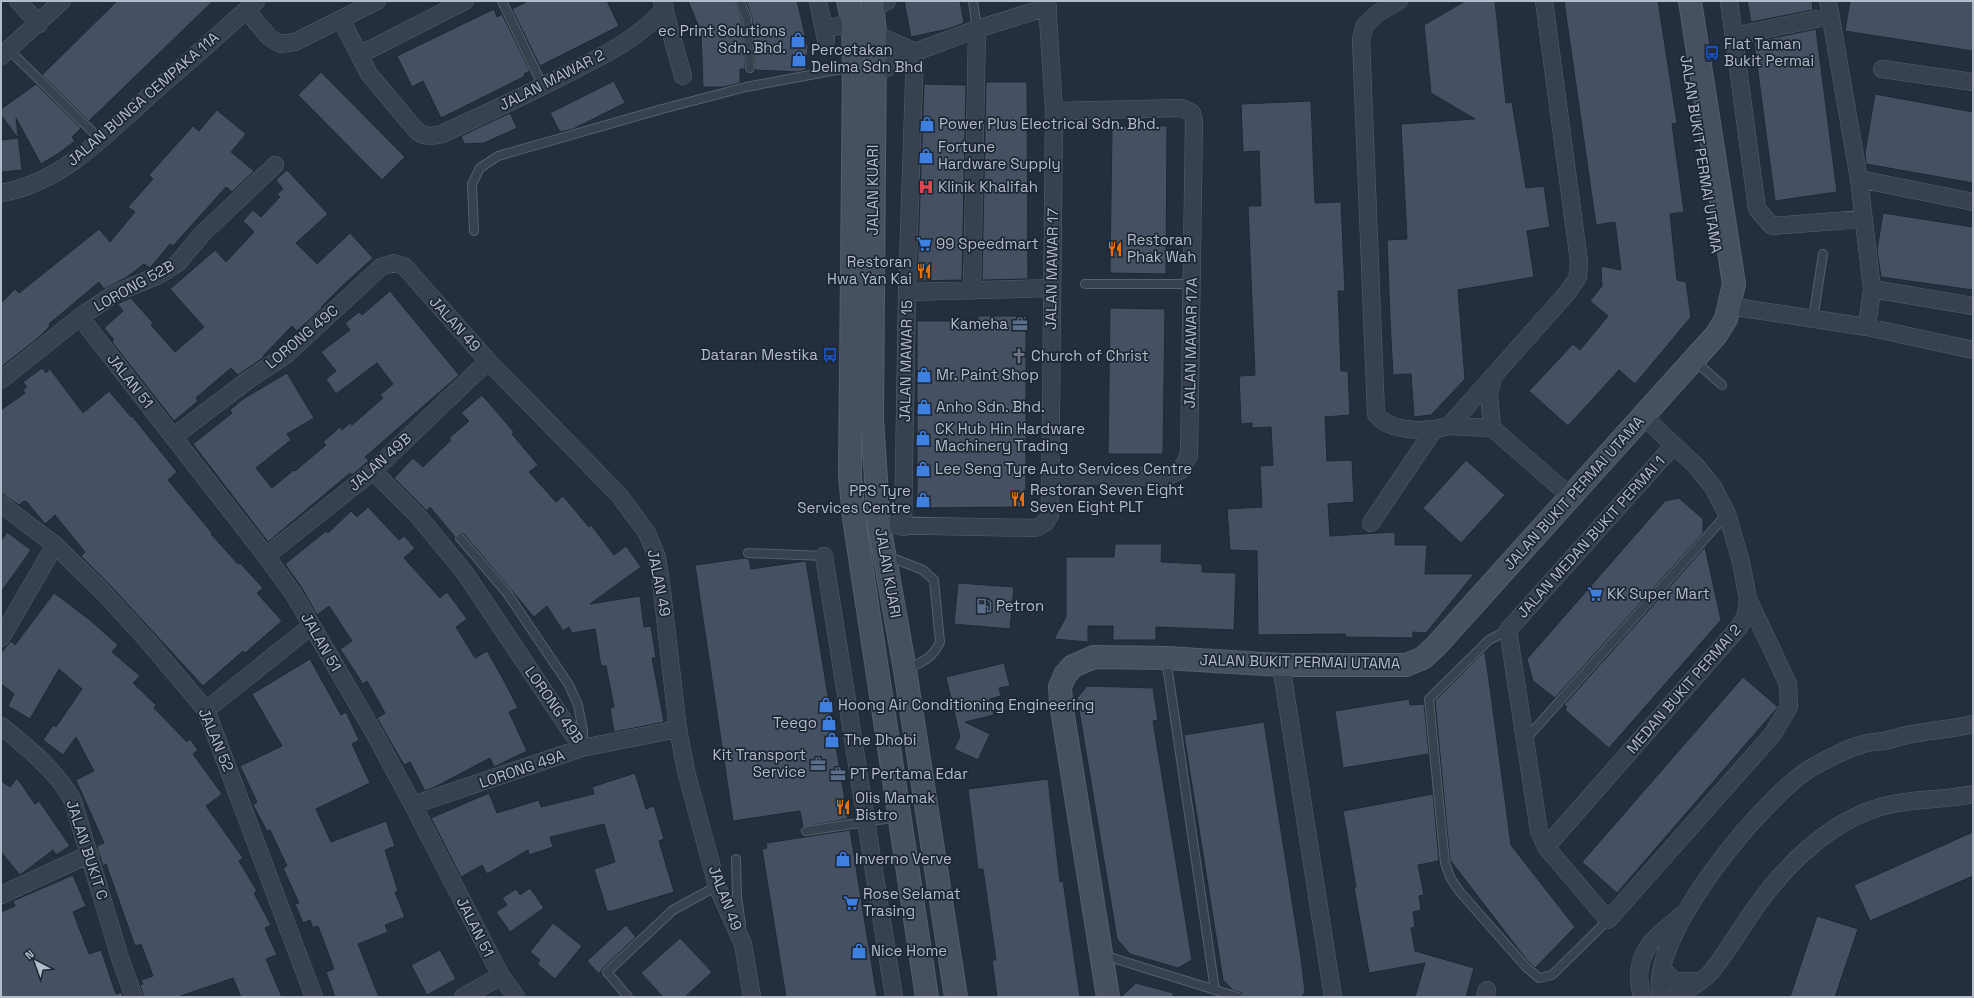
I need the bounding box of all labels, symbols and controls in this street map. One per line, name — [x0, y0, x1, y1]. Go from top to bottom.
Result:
place label: ec Print Solutions Sdn. Bhd. — [658, 21, 786, 57]
street label: JALAN BUNGA CEMPAKA 11A — [63, 27, 223, 170]
shop icon: ec Print Solutions Sdn. Bhd. — [789, 31, 807, 49]
place label: Flat Taman Bukit Permai — [1724, 34, 1814, 70]
place label: Percetakan Delima Sdn Bhd — [811, 40, 923, 76]
bus stop icon: Flat Taman Bukit Permai — [1703, 44, 1721, 62]
street label: JALAN MAWAR 2 — [496, 45, 608, 114]
shop icon: Percetakan Delima Sdn Bhd — [790, 50, 808, 68]
street label: JALAN BUKIT PERMAI UTAMA — [1676, 53, 1727, 255]
place label: Power Plus Electrical Sdn. Bhd. — [939, 114, 1160, 133]
shop icon: Power Plus Electrical Sdn. Bhd. — [918, 115, 936, 133]
place label: Fortune Hardware Supply — [938, 137, 1061, 173]
street label: JALAN KUARI — [863, 145, 882, 235]
shop icon: Fortune Hardware Supply — [917, 147, 935, 165]
place label: Klinik Khalifah — [938, 177, 1038, 196]
hospital icon: Klinik Khalifah — [917, 178, 935, 196]
street label: JALAN MAWAR 17 — [1041, 208, 1062, 330]
place label: Restoran Phak Wah — [1127, 230, 1196, 266]
place label: 99 Speedmart — [936, 234, 1039, 253]
supermarket icon: 99 Speedmart — [915, 235, 933, 253]
restaurant icon: Restoran Phak Wah — [1106, 240, 1124, 258]
place label: Restoran Hwa Yan Kai — [827, 252, 912, 288]
street label: LORONG 52B — [90, 256, 177, 315]
restaurant icon: Restoran Hwa Yan Kai — [915, 262, 933, 280]
street label: JALAN MAWAR 17A — [1180, 277, 1201, 409]
street label: JALAN 49 — [426, 292, 485, 355]
street label: JALAN MAWAR 15 — [895, 300, 916, 422]
street label: LORONG 49C — [261, 301, 342, 373]
place label: Kameha — [951, 314, 1008, 333]
office icon: Kameha — [1011, 315, 1029, 333]
place label: Dataran Mestika — [701, 345, 818, 364]
bus stop icon: Dataran Mestika — [821, 346, 839, 364]
place label: Church of Christ — [1031, 346, 1149, 365]
church icon: Church of Christ — [1010, 347, 1028, 365]
street label: JALAN 51 — [103, 349, 158, 412]
place label: Mr. Paint Shop — [936, 365, 1039, 384]
shop icon: Mr. Paint Shop — [915, 366, 933, 384]
place label: Anho Sdn. Bhd. — [936, 397, 1045, 416]
shop icon: Anho Sdn. Bhd. — [915, 398, 933, 416]
street label: JALAN BUKIT PERMAI UTAMA — [1499, 411, 1648, 574]
place label: CK Hub Hin Hardware Machinery Trading — [935, 419, 1085, 455]
street label: JALAN 49B — [344, 428, 415, 495]
shop icon: CK Hub Hin Hardware Machinery Trading — [914, 429, 932, 447]
street label: JALAN MEDAN BUKIT PERMAI 1 — [1513, 452, 1669, 622]
place label: Lee Seng Tyre Auto Services Centre — [935, 459, 1192, 478]
shop icon: Lee Seng Tyre Auto Services Centre — [914, 460, 932, 478]
place label: Restoran Seven Eight Seven Eight PLT — [1030, 480, 1184, 516]
place label: PPS Tyre Services Centre — [797, 481, 911, 517]
restaurant icon: Restoran Seven Eight Seven Eight PLT — [1009, 490, 1027, 508]
shop icon: PPS Tyre Services Centre — [914, 491, 932, 509]
street label: JALAN KUARI — [871, 527, 906, 619]
street label: JALAN 49 — [644, 548, 675, 618]
place label: KK Super Mart — [1607, 584, 1710, 603]
supermarket icon: KK Super Mart — [1586, 585, 1604, 603]
place label: Petron — [996, 596, 1044, 615]
fuel station icon: Petron — [975, 597, 993, 615]
street label: JALAN 51 — [297, 609, 346, 674]
street label: MEDAN BUKIT PERMAI 2 — [1622, 620, 1745, 757]
street label: JALAN BUKIT PERMAI UTAMA — [1199, 650, 1401, 673]
street label: LORONG 49B — [521, 663, 588, 747]
place label: Hoong Air Conditioning Engineering — [838, 695, 1094, 714]
shop icon: Hoong Air Conditioning Engineering — [817, 696, 835, 714]
street label: JALAN 52 — [195, 705, 238, 774]
place label: Teego — [773, 713, 817, 732]
shop icon: Teego — [820, 714, 838, 732]
place label: The Dhobi — [844, 730, 917, 749]
shop icon: The Dhobi — [823, 731, 841, 749]
street label: LORONG 49A — [477, 745, 568, 792]
place label: Kit Transport Service — [713, 745, 806, 781]
office icon: Kit Transport Service — [809, 755, 827, 773]
place label: PT Pertama Edar — [850, 764, 968, 783]
office icon: PT Pertama Edar — [829, 765, 847, 783]
place label: Olis Mamak Bistro — [855, 788, 935, 824]
street label: JALAN BUKIT C — [62, 797, 113, 902]
restaurant icon: Olis Mamak Bistro — [834, 798, 852, 816]
place label: Inverno Verve — [855, 849, 952, 868]
shop icon: Inverno Verve — [834, 850, 852, 868]
street label: JALAN 49 — [704, 863, 747, 933]
place label: Rose Selamat Trasing — [863, 884, 961, 920]
street label: JALAN 51 — [452, 894, 499, 960]
supermarket icon: Rose Selamat Trasing — [842, 894, 860, 912]
place label: Nice Home — [871, 941, 947, 960]
north arrow — [16, 942, 56, 982]
shop icon: Nice Home — [850, 942, 868, 960]
text: N — [22, 947, 37, 962]

